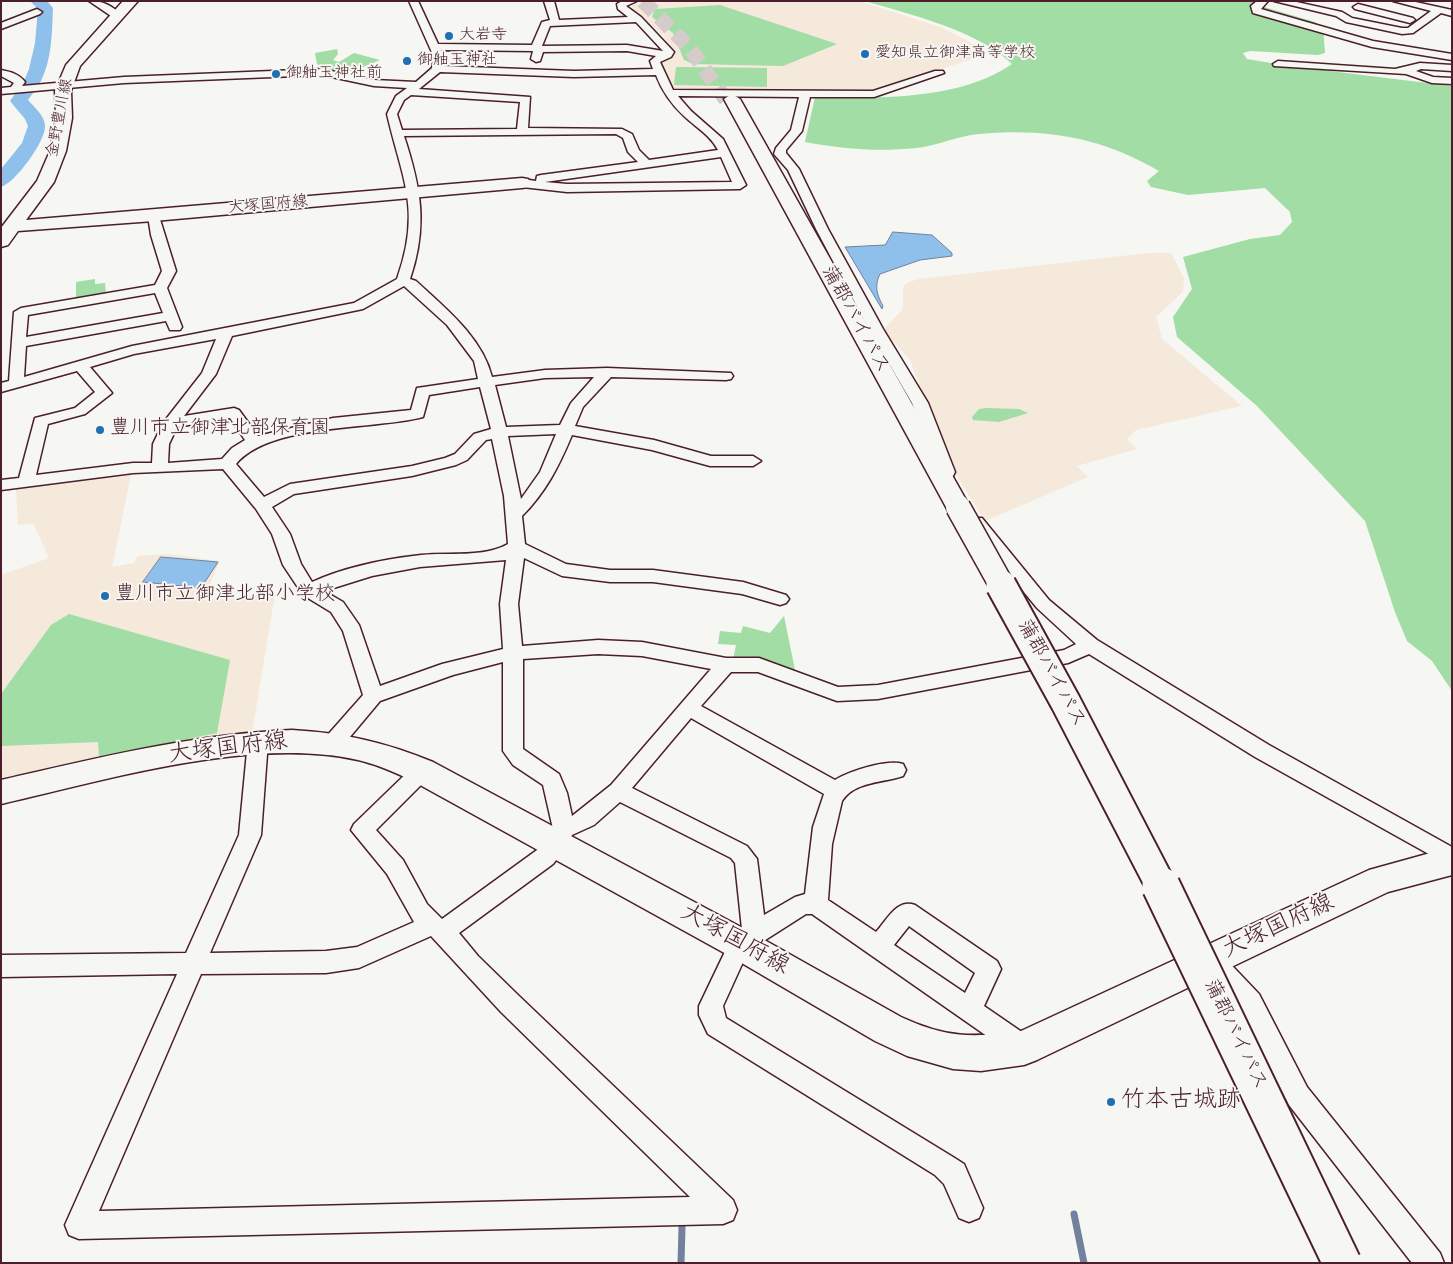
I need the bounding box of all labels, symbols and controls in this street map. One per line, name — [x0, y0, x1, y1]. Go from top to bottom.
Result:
place label: 大岩寺 — [459, 26, 507, 46]
marker: 大岩寺 — [443, 30, 455, 42]
place label: 愛知県立御津高等学校 — [875, 44, 1035, 64]
marker: 愛知県立御津高等学校 — [859, 48, 871, 60]
place label: 御舳玉神社 — [417, 51, 497, 71]
marker: 御舳玉神社 — [401, 55, 413, 67]
place label: 御舳玉神社前 — [286, 64, 382, 84]
marker: 御舳玉神社前 — [270, 68, 282, 80]
street label: 金野豊川線 — [44, 77, 78, 159]
street label: 大塚国府線 — [227, 193, 309, 219]
street label: 蒲郡バイパス — [814, 262, 894, 378]
place label: 豊川市立御津北部保育園 — [110, 418, 330, 442]
marker: 豊川市立御津北部保育園 — [94, 424, 106, 436]
place label: 豊川市立御津北部小学校 — [115, 584, 335, 608]
marker: 豊川市立御津北部小学校 — [99, 590, 111, 602]
street label: 蒲郡バイパス — [1010, 616, 1090, 732]
street label: 大塚国府線 — [167, 728, 289, 772]
street label: 大塚国府線 — [1219, 890, 1339, 966]
street label: 大塚国府線 — [675, 899, 793, 983]
street label: 蒲郡バイパス — [1197, 976, 1271, 1094]
place label: 竹本古城跡 — [1121, 1088, 1241, 1116]
marker: 竹本古城跡 — [1105, 1096, 1117, 1108]

